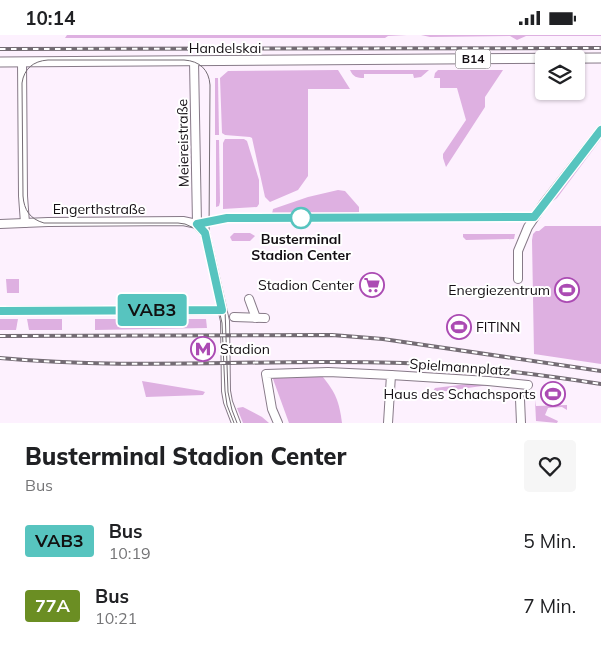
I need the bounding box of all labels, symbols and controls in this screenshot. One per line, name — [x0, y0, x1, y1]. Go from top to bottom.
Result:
text: 10:14 — [25, 6, 75, 30]
street label: Handelskai — [189, 39, 261, 57]
road number: B14 — [456, 49, 490, 69]
map controls — [535, 50, 585, 100]
button: layers — [535, 50, 585, 100]
street label: Meiereistraße — [173, 99, 193, 187]
street label: Engerthstraße — [53, 200, 145, 218]
marker: Busterminal Stadion Center — [290, 207, 312, 229]
place label: Busterminal Stadion Center — [251, 230, 351, 264]
supermarket icon: Stadion Center — [359, 272, 385, 298]
place label: Stadion Center — [258, 276, 355, 294]
sports icon: Energiezentrum — [554, 277, 580, 303]
place label: Energiezentrum — [448, 281, 550, 299]
line badge: VAB3 — [117, 294, 187, 326]
text: VAB3 — [128, 298, 176, 321]
sports icon: FITINN — [446, 314, 472, 340]
place label: FITINN — [476, 318, 521, 336]
metro station icon: Stadion — [190, 336, 216, 362]
place label: Stadion — [220, 340, 270, 358]
street label: Spielmannplatz — [409, 355, 511, 379]
sports icon: Haus des Schachsports — [540, 381, 566, 407]
place label: Haus des Schachsports — [384, 385, 536, 403]
button: heart — [524, 440, 576, 492]
text: Busterminal Stadion Center — [25, 441, 346, 471]
text: Bus — [25, 475, 53, 495]
text: Bus — [109, 519, 143, 543]
text: VAB3 — [35, 529, 84, 552]
text: 5 Min. — [523, 529, 576, 553]
text: 10:19 — [109, 543, 151, 563]
text: Bus — [95, 584, 129, 608]
text: 77A — [35, 594, 70, 617]
text: 7 Min. — [523, 594, 576, 618]
text: 10:21 — [95, 608, 137, 628]

